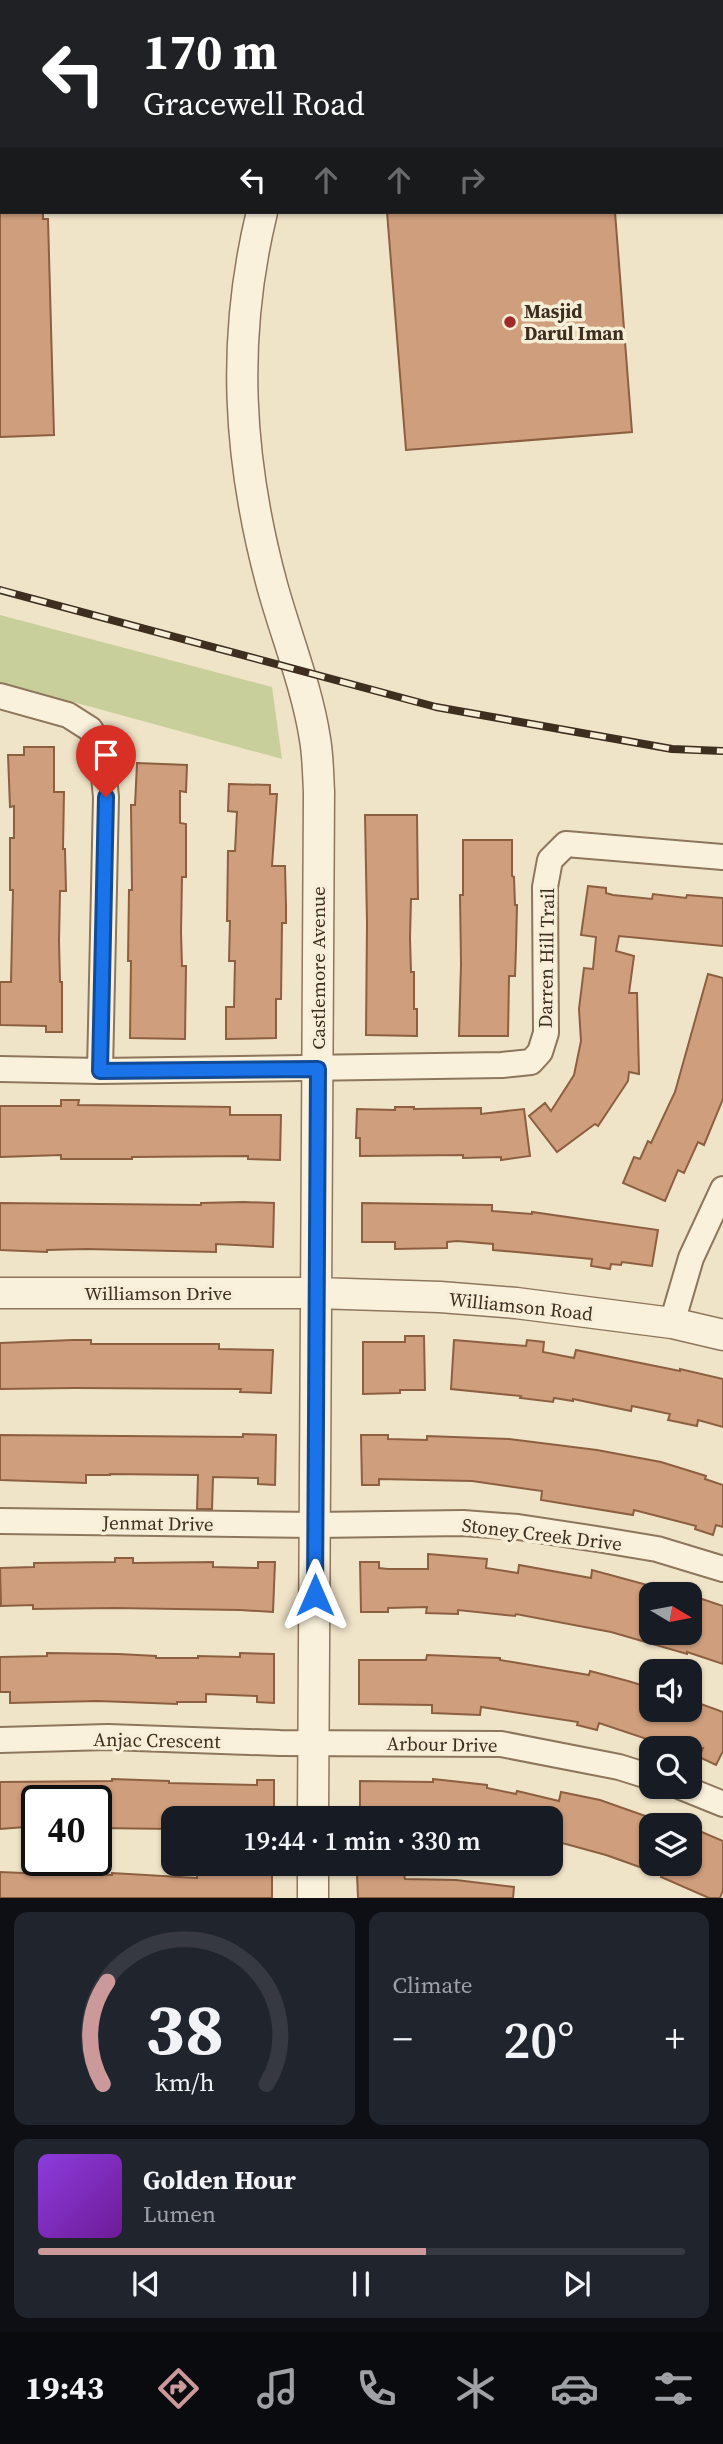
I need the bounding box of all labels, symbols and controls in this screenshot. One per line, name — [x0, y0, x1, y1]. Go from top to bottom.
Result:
text: 170 m — [143, 18, 278, 85]
icon: left — [28, 28, 119, 119]
text: Gracewell Road — [143, 82, 365, 126]
icon: left — [234, 161, 272, 199]
icon: ahead — [307, 161, 345, 199]
icon: ahead — [380, 161, 418, 199]
icon: right — [453, 161, 491, 199]
place label: Masjid Darul Iman — [524, 298, 624, 346]
marker: Masjid Darul Iman — [502, 314, 518, 330]
pin — [76, 725, 136, 797]
icon: arrive — [87, 736, 125, 774]
street label: Castlemore Avenue — [305, 886, 331, 1050]
street label: Darren Hill Trail — [532, 887, 560, 1028]
street label: Williamson Drive — [84, 1280, 232, 1306]
street label: Williamson Road — [448, 1285, 595, 1327]
street label: Jenmat Drive — [101, 1509, 214, 1537]
street label: Stoney Creek Drive — [461, 1511, 623, 1557]
position arrow — [278, 1558, 352, 1632]
north arrow — [639, 1582, 702, 1645]
map controls — [639, 1582, 702, 1876]
button: sound — [639, 1659, 702, 1722]
street label: Anjac Crescent — [93, 1726, 222, 1754]
street label: Arbour Drive — [386, 1730, 498, 1758]
button: search — [639, 1736, 702, 1799]
speed limit sign: 40 — [21, 1785, 112, 1876]
button: layers — [639, 1813, 702, 1876]
text: 19:44 · 1 min · 330 m — [243, 1823, 481, 1859]
text: Climate — [393, 1969, 472, 2001]
text: 38 — [145, 1980, 224, 2079]
text: 20° — [503, 2004, 574, 2075]
text: − — [393, 2013, 413, 2065]
text: + — [665, 2013, 685, 2065]
text: km/h — [154, 2065, 214, 2099]
text: Golden Hour — [143, 2162, 296, 2198]
text: Lumen — [143, 2198, 216, 2230]
icon: previous — [127, 2265, 165, 2303]
icon: pause — [342, 2265, 380, 2303]
icon: next — [558, 2265, 596, 2303]
icon: directions — [154, 2364, 203, 2413]
icon: music — [253, 2364, 302, 2413]
icon: phone — [352, 2364, 401, 2413]
icon: climate — [451, 2364, 500, 2413]
icon: car — [550, 2364, 599, 2413]
icon: filters — [649, 2364, 698, 2413]
text: 19:43 — [25, 2366, 104, 2410]

